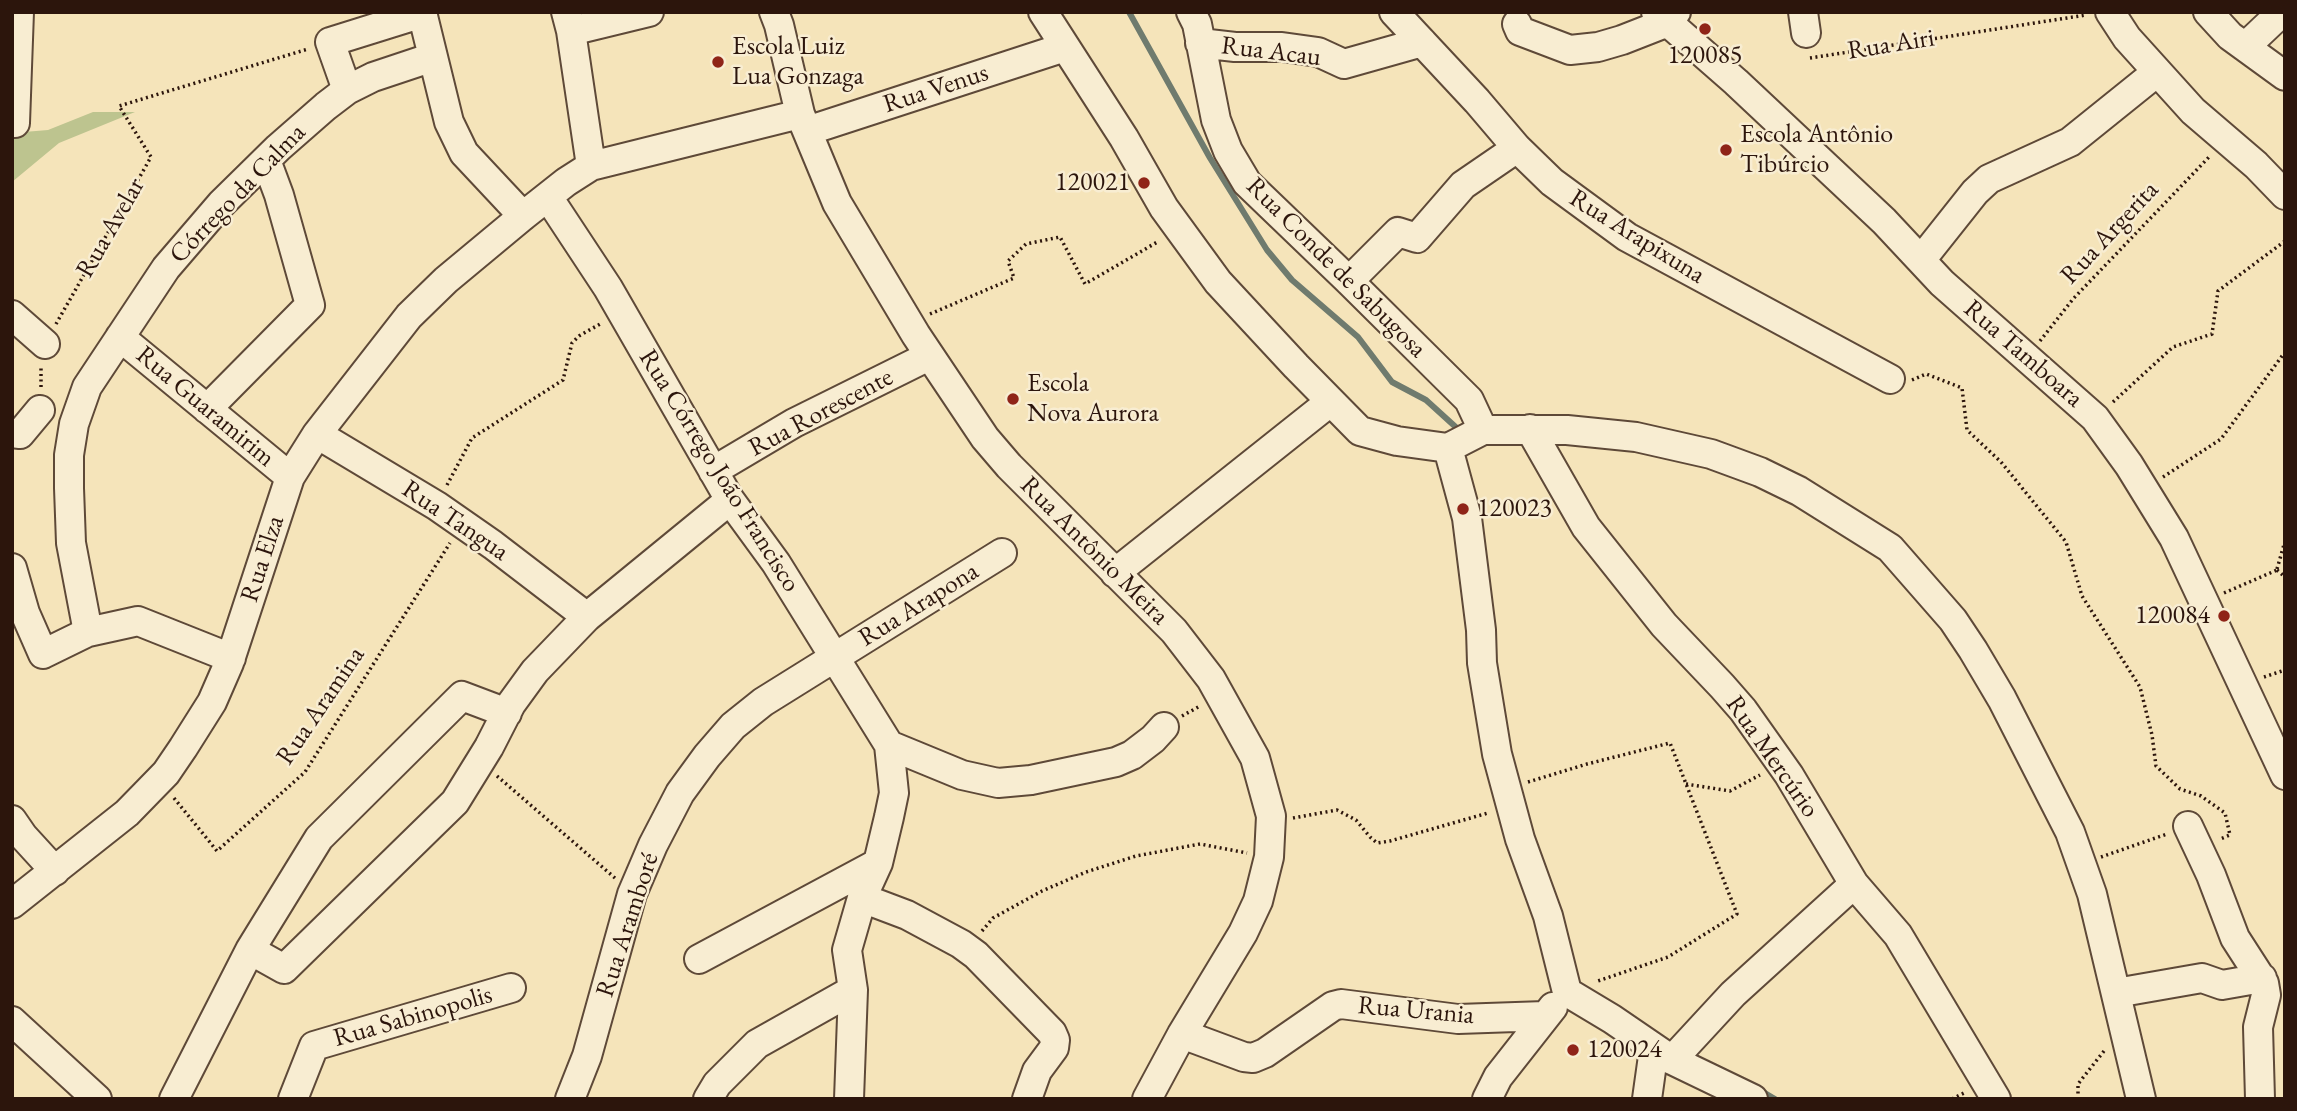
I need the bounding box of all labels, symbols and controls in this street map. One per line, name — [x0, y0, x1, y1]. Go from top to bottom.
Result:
marker: 120085 — [1697, 21, 1713, 37]
street label: Rua Airi — [1845, 23, 1937, 67]
street label: Rua Acau — [1219, 30, 1323, 74]
place label: Escola Luiz Lua Gonzaga — [732, 31, 864, 92]
place label: 120085 — [1668, 40, 1742, 72]
marker: Escola Luiz Lua Gonzaga — [710, 54, 726, 70]
street label: Rua Venus — [880, 57, 992, 121]
street label: Córrego da Calma — [163, 117, 313, 271]
place label: Escola Antônio Tibúrcio — [1740, 119, 1893, 180]
marker: Escola Antônio Tibúrcio — [1718, 142, 1734, 158]
place label: 120021 — [1055, 167, 1130, 199]
street label: Rua Conde de Sabugosa — [1239, 171, 1433, 365]
street label: Rua Avelar — [70, 172, 152, 284]
marker: 120021 — [1136, 175, 1152, 191]
street label: Rua Argerita — [2054, 175, 2166, 291]
street label: Rua Arapixuna — [1564, 183, 1710, 291]
street label: Rua Tamboara — [1957, 294, 2089, 414]
street label: Rua Guaramirim — [129, 340, 281, 474]
street label: Rua Córrego João Francisco — [632, 344, 806, 598]
street label: Rua Rorescente — [744, 362, 898, 464]
place label: Escola Nova Aurora — [1027, 368, 1159, 430]
marker: Escola Nova Aurora — [1005, 391, 1021, 407]
street label: Rua Antônio Meira — [1013, 470, 1175, 632]
street label: Rua Tangua — [396, 474, 514, 568]
place label: 120023 — [1477, 493, 1552, 525]
marker: 120023 — [1455, 501, 1471, 517]
street label: Rua Elza — [234, 512, 292, 606]
street label: Rua Arapona — [853, 556, 985, 654]
place label: 120084 — [2135, 600, 2210, 632]
marker: 120084 — [2216, 608, 2232, 624]
street label: Rua Aramina — [270, 641, 372, 771]
street label: Rua Mercúrio — [1719, 690, 1825, 824]
street label: Rua Aramboré — [590, 849, 666, 1001]
street label: Rua Sabinopolis — [330, 979, 496, 1055]
street label: Rua Urania — [1357, 990, 1475, 1032]
place label: 120024 — [1587, 1034, 1662, 1066]
marker: 120024 — [1565, 1042, 1581, 1058]

